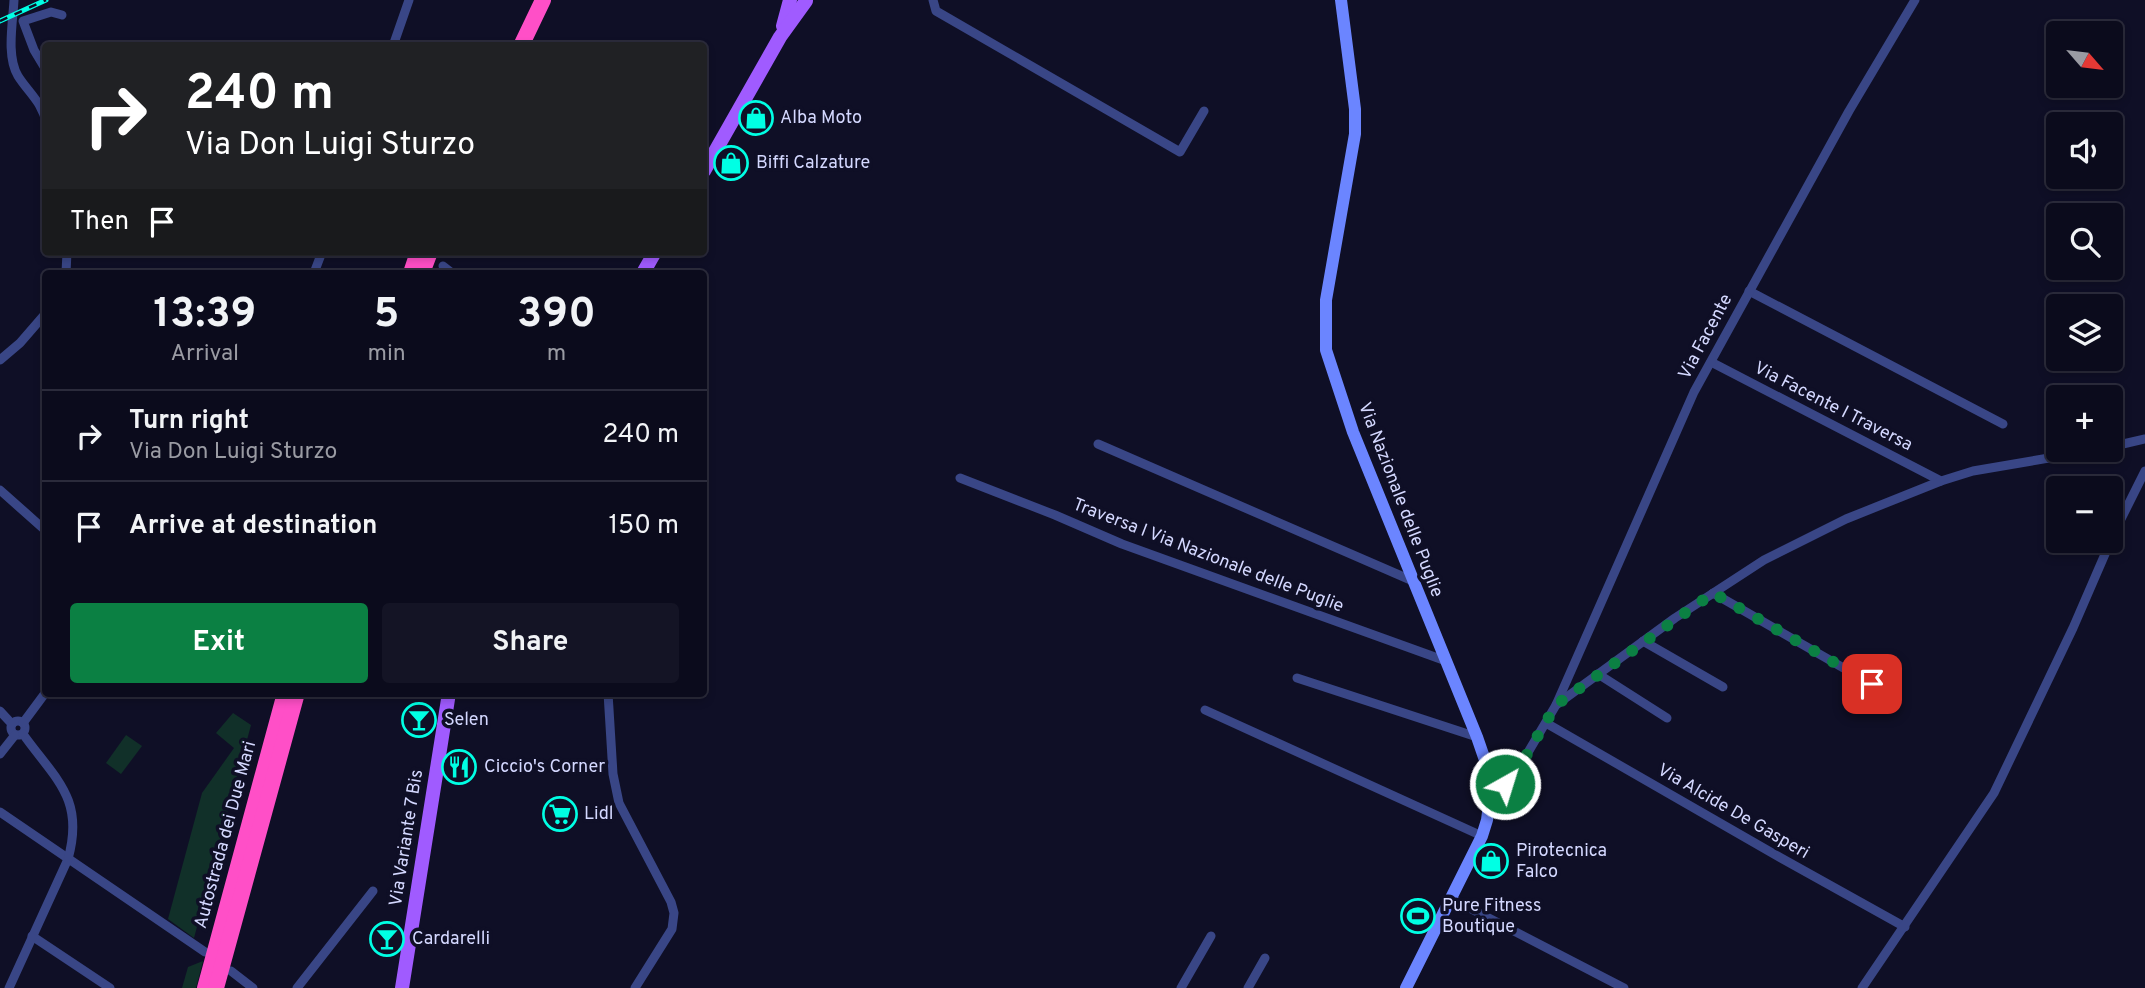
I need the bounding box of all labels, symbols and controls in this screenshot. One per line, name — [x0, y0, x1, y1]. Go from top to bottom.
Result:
north arrow — [2046, 21, 2123, 98]
map controls — [2046, 21, 2123, 553]
text: 240 m — [185, 65, 334, 127]
icon: right — [70, 70, 161, 161]
shop icon: Alba Moto — [737, 99, 775, 137]
place label: Alba Moto — [780, 107, 862, 130]
button: sound — [2046, 112, 2123, 189]
text: Via Don Luigi Sturzo — [185, 126, 475, 166]
shop icon: Biffi Calzature — [712, 144, 750, 182]
place label: Biffi Calzature — [756, 152, 870, 175]
icon: arrive — [143, 203, 181, 241]
button: search — [2046, 203, 2123, 280]
text: Then — [70, 206, 129, 239]
text: 13:39 — [153, 289, 256, 342]
text: 5 — [374, 289, 400, 342]
text: 390 — [517, 289, 596, 342]
street label: Via Facente — [1674, 290, 1738, 384]
button: layers — [2046, 294, 2123, 371]
text: Arrival — [170, 340, 239, 369]
text: min — [368, 340, 406, 369]
text: m — [547, 340, 566, 369]
street label: Via Facente I Traversa — [1750, 357, 1916, 457]
button: + — [2046, 385, 2123, 462]
street label: Via Nazionale delle Puglie — [1352, 399, 1448, 601]
text: Turn right — [129, 405, 249, 438]
icon: right — [70, 417, 108, 455]
text: 240 m — [602, 419, 679, 452]
text: Via Don Luigi Sturzo — [129, 438, 337, 467]
button: − — [2046, 476, 2123, 553]
street label: Traversa I Via Nazionale delle Puglie — [1069, 494, 1347, 618]
icon: arrive — [70, 508, 108, 546]
text: Arrive at destination — [129, 510, 377, 543]
text: 150 m — [608, 510, 679, 543]
button: Exit — [70, 603, 368, 683]
button: Share — [382, 603, 679, 683]
pin — [1842, 654, 1902, 714]
icon: arrive — [1853, 665, 1891, 703]
bar icon: Selen — [400, 701, 438, 739]
place label: Selen — [444, 709, 489, 732]
street label: Autostrada dei Due Mari — [190, 739, 262, 931]
position arrow — [1468, 747, 1542, 821]
restaurant icon: Ciccio's Corner — [440, 748, 478, 786]
place label: Ciccio's Corner — [484, 756, 605, 779]
street label: Via Alcide De Gasperi — [1653, 759, 1813, 865]
street label: Via Variante 7 Bis — [385, 768, 429, 908]
supermarket icon: Lidl — [541, 795, 579, 833]
place label: Lidl — [584, 803, 613, 826]
place label: Pirotecnica Falco — [1516, 840, 1607, 884]
shop icon: Pirotecnica Falco — [1472, 842, 1510, 880]
place label: Pure Fitness Boutique — [1442, 895, 1541, 939]
sports icon: Pure Fitness Boutique — [1399, 897, 1437, 935]
bar icon: Cardarelli — [368, 920, 406, 958]
place label: Cardarelli — [412, 928, 490, 951]

